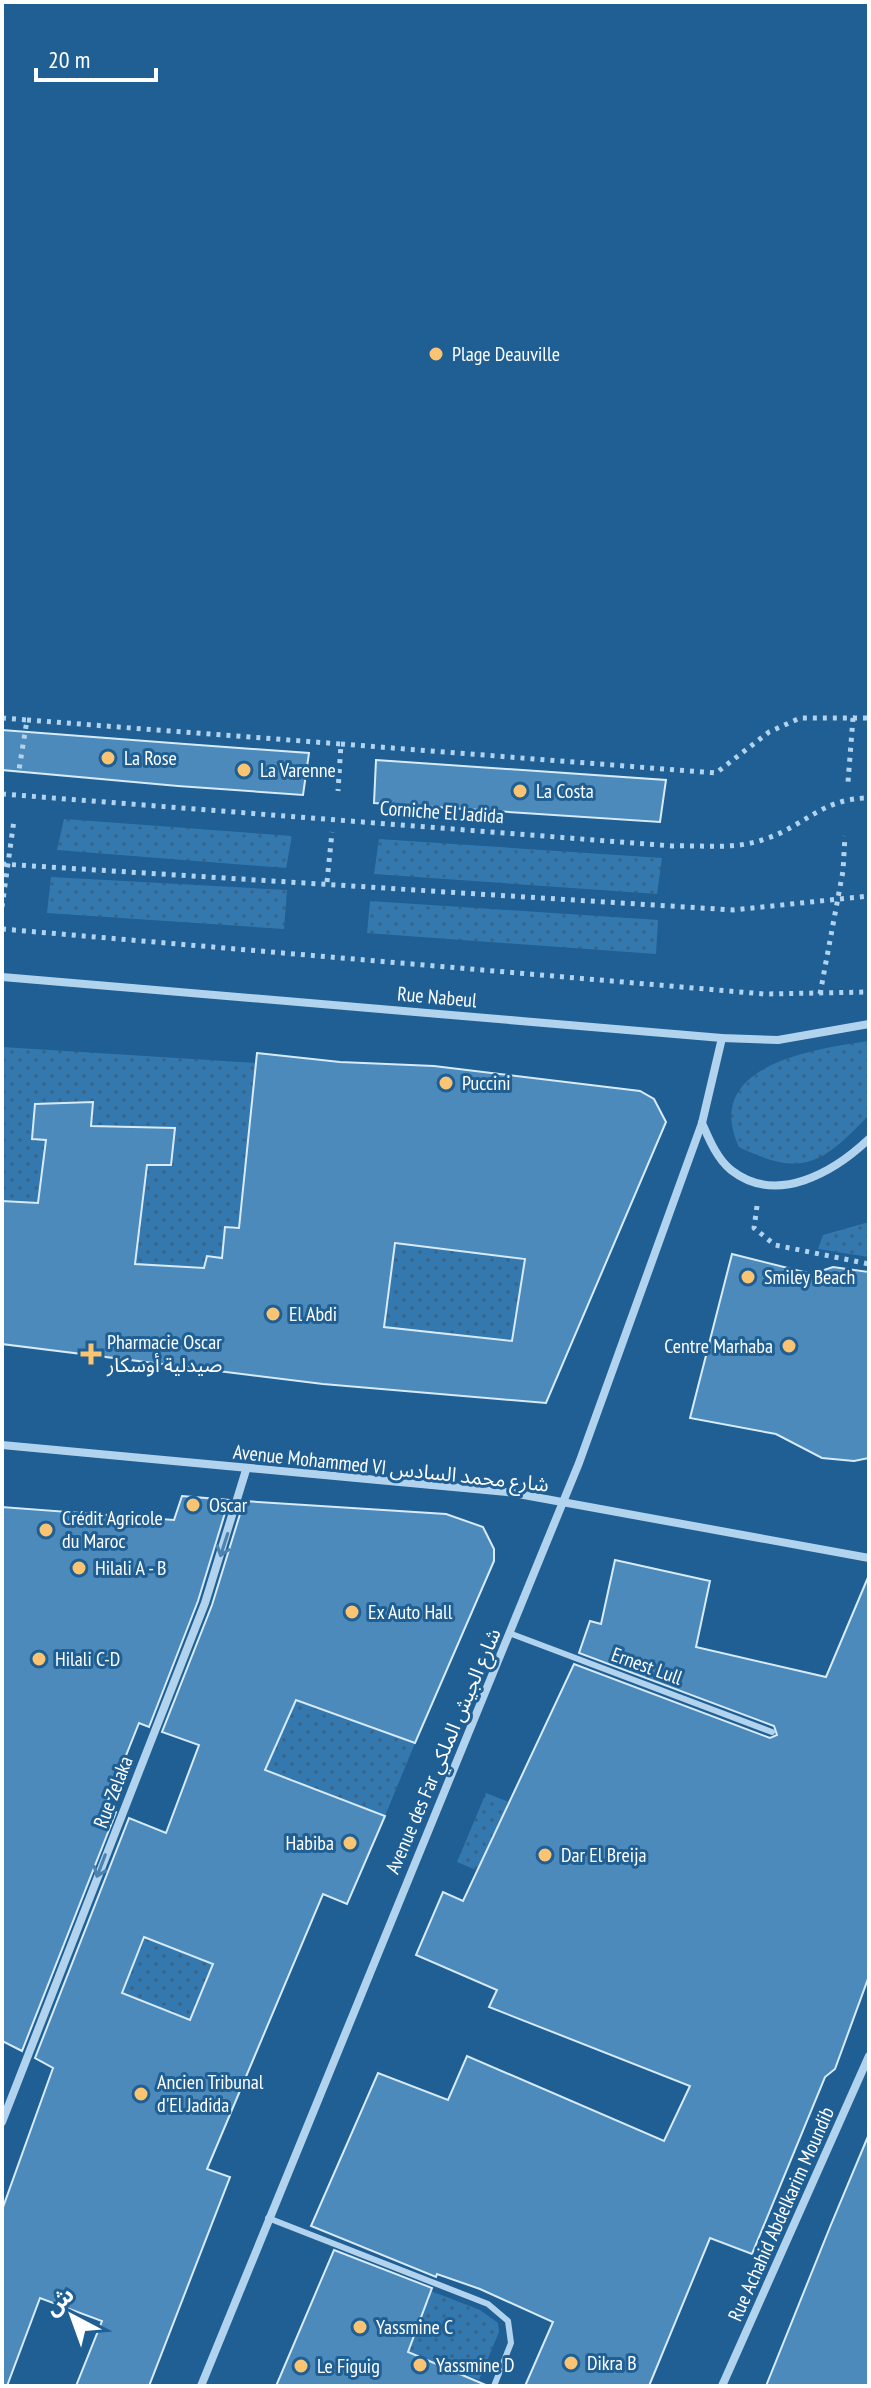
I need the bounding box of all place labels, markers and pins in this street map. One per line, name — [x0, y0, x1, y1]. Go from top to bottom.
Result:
place label: Plage Deauville — [452, 341, 560, 367]
marker: Plage Deauville — [427, 345, 445, 363]
place label: La Rose — [124, 745, 177, 771]
marker: La Rose — [99, 749, 117, 767]
place label: La Varenne — [260, 757, 336, 783]
marker: La Varenne — [235, 761, 253, 779]
place label: La Costa — [536, 778, 594, 804]
marker: La Costa — [511, 782, 529, 800]
place label: Puccini — [462, 1070, 511, 1096]
marker: Puccini — [437, 1074, 455, 1092]
place label: Smiley Beach — [764, 1264, 855, 1290]
marker: Smiley Beach — [739, 1268, 757, 1286]
place label: El Abdi — [289, 1301, 337, 1327]
marker: El Abdi — [264, 1305, 282, 1323]
place label: Pharmacie Oscar صيدلية أوسكار — [106, 1329, 222, 1378]
place label: Centre Marhaba — [664, 1333, 773, 1359]
marker: Centre Marhaba — [780, 1337, 798, 1355]
marker: Pharmacie Oscar صيدلية أوسكار — [82, 1345, 100, 1363]
place label: Oscar — [209, 1492, 248, 1518]
marker: Oscar — [184, 1496, 202, 1514]
place label: Crédit Agricole du Maroc — [62, 1505, 163, 1554]
marker: Crédit Agricole du Maroc — [37, 1521, 55, 1539]
place label: Hilali A - B — [95, 1555, 166, 1581]
marker: Hilali A - B — [70, 1559, 88, 1577]
place label: Ex Auto Hall — [368, 1599, 453, 1625]
marker: Ex Auto Hall — [343, 1603, 361, 1621]
place label: Hilali C-D — [55, 1646, 120, 1672]
marker: Hilali C-D — [30, 1650, 48, 1668]
place label: Habiba — [286, 1830, 334, 1856]
marker: Habiba — [341, 1834, 359, 1852]
place label: Dar El Breija — [561, 1842, 647, 1868]
marker: Dar El Breija — [536, 1846, 554, 1864]
place label: Ancien Tribunal d'El Jadida — [157, 2069, 264, 2118]
marker: Ancien Tribunal d'El Jadida — [132, 2085, 150, 2103]
place label: Yassmine C — [376, 2314, 453, 2340]
marker: Yassmine C — [351, 2318, 369, 2336]
place label: Dikra B — [587, 2350, 637, 2376]
place label: Yassmine D — [436, 2352, 515, 2378]
place label: Le Figuig — [317, 2353, 380, 2379]
marker: Dikra B — [562, 2354, 580, 2372]
marker: Yassmine D — [411, 2356, 429, 2374]
marker: Le Figuig — [292, 2357, 310, 2375]

